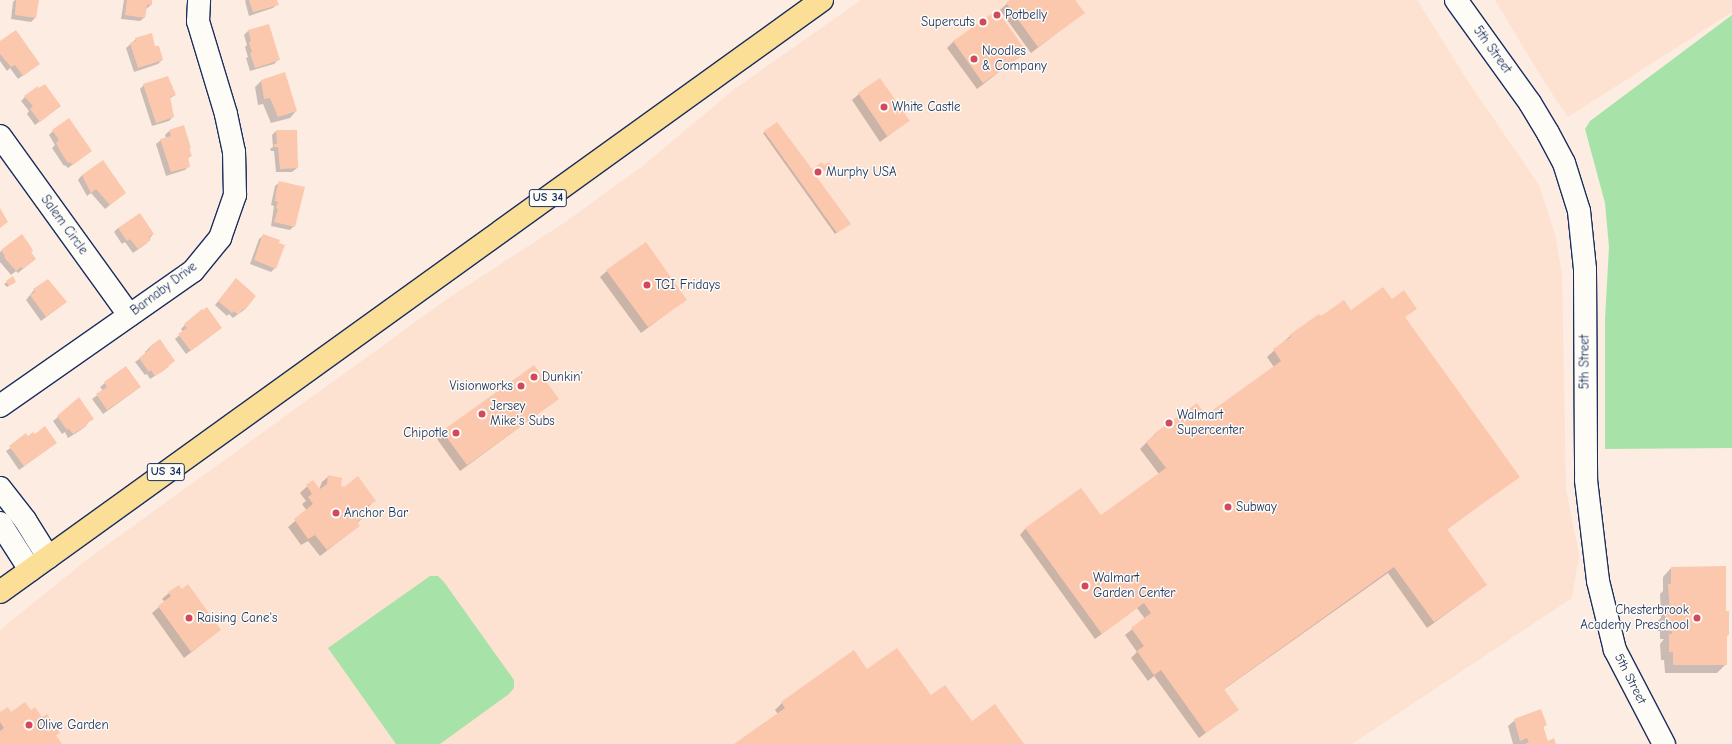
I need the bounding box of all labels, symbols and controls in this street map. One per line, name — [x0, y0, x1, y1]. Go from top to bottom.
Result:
place label: Potbelly — [1005, 7, 1047, 23]
marker: Potbelly — [992, 10, 1002, 20]
place label: Supercuts — [921, 14, 975, 30]
marker: Supercuts — [978, 17, 988, 27]
street label: 5th Street — [1470, 23, 1514, 77]
place label: Noodles & Company — [982, 44, 1047, 75]
marker: Noodles & Company — [969, 54, 979, 64]
place label: White Castle — [892, 99, 961, 115]
marker: White Castle — [879, 102, 889, 112]
place label: Murphy USA — [826, 164, 896, 180]
marker: Murphy USA — [813, 167, 823, 177]
road number: US 34 — [528, 188, 568, 208]
street label: Salem Circle — [37, 192, 91, 258]
street label: Barnaby Drive — [128, 259, 200, 319]
place label: TGI Fridays — [655, 277, 720, 293]
marker: TGI Fridays — [642, 280, 652, 290]
street label: 5th Street — [1577, 335, 1593, 389]
place label: Dunkin' — [542, 369, 583, 385]
marker: Dunkin' — [529, 372, 539, 382]
place label: Visionworks — [449, 378, 513, 394]
marker: Visionworks — [516, 381, 526, 391]
place label: Jersey Mike's Subs — [490, 399, 555, 430]
place label: Walmart Supercenter — [1177, 408, 1244, 439]
marker: Jersey Mike's Subs — [477, 409, 487, 419]
marker: Walmart Supercenter — [1164, 418, 1174, 428]
place label: Chipotle — [403, 425, 448, 441]
marker: Chipotle — [451, 428, 461, 438]
road number: US 34 — [146, 462, 186, 482]
place label: Subway — [1236, 499, 1277, 515]
marker: Subway — [1223, 502, 1233, 512]
place label: Anchor Bar — [344, 505, 408, 521]
marker: Anchor Bar — [331, 508, 341, 518]
place label: Walmart Garden Center — [1093, 571, 1175, 602]
marker: Walmart Garden Center — [1080, 581, 1090, 591]
place label: Chesterbrook Academy Preschool — [1580, 603, 1689, 634]
place label: Raising Cane's — [197, 610, 277, 626]
marker: Raising Cane's — [184, 613, 194, 623]
marker: Chesterbrook Academy Preschool — [1692, 613, 1702, 623]
street label: 5th Street — [1611, 651, 1649, 707]
place label: Olive Garden — [37, 717, 109, 733]
marker: Olive Garden — [24, 720, 34, 730]

